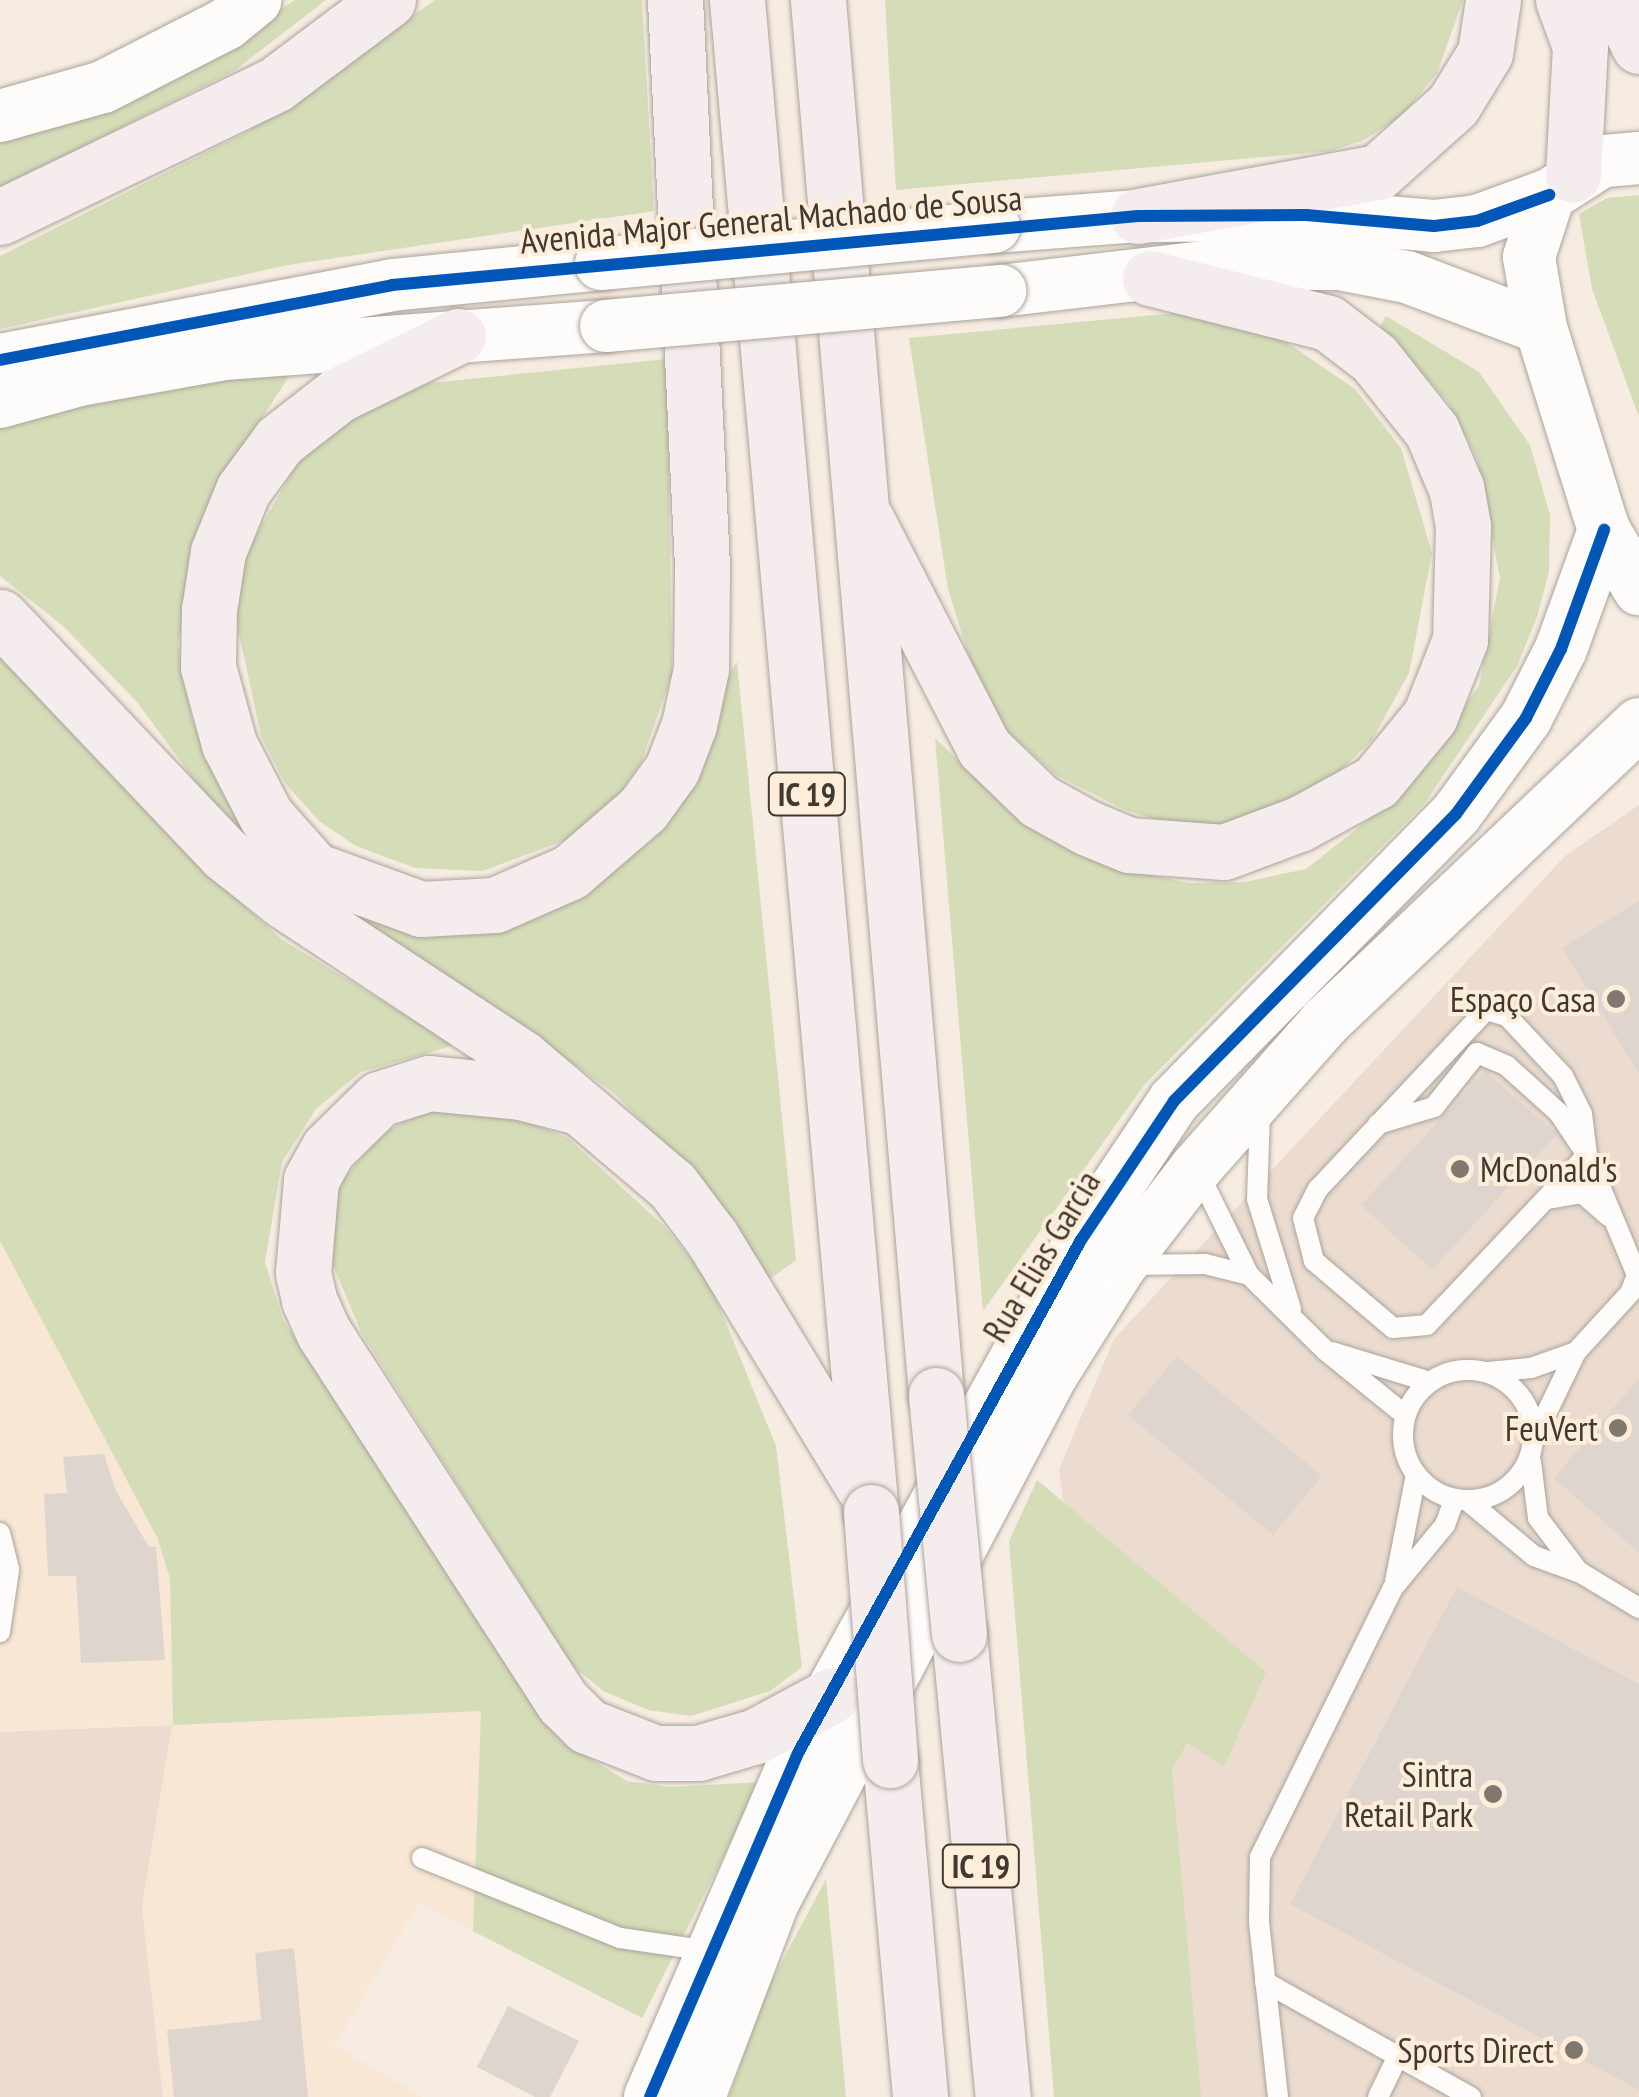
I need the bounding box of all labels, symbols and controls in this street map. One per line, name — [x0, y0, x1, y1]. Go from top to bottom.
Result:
street label: Avenida Major General Machado de Sousa — [518, 176, 1024, 262]
road number: IC 19 — [767, 767, 847, 821]
place label: Espaço Casa — [1450, 978, 1596, 1020]
marker: Espaço Casa — [1605, 988, 1627, 1010]
place label: McDonald's — [1480, 1148, 1617, 1190]
marker: McDonald's — [1449, 1158, 1471, 1180]
street label: Rua Elias Garcia — [973, 1163, 1109, 1349]
place label: FeuVert — [1505, 1407, 1598, 1449]
marker: FeuVert — [1607, 1417, 1629, 1439]
place label: Sintra Retail Park — [1344, 1753, 1473, 1835]
marker: Sintra Retail Park — [1482, 1783, 1504, 1805]
road number: IC 19 — [941, 1839, 1021, 1893]
place label: Sports Direct — [1398, 2029, 1554, 2071]
marker: Sports Direct — [1563, 2039, 1585, 2061]

